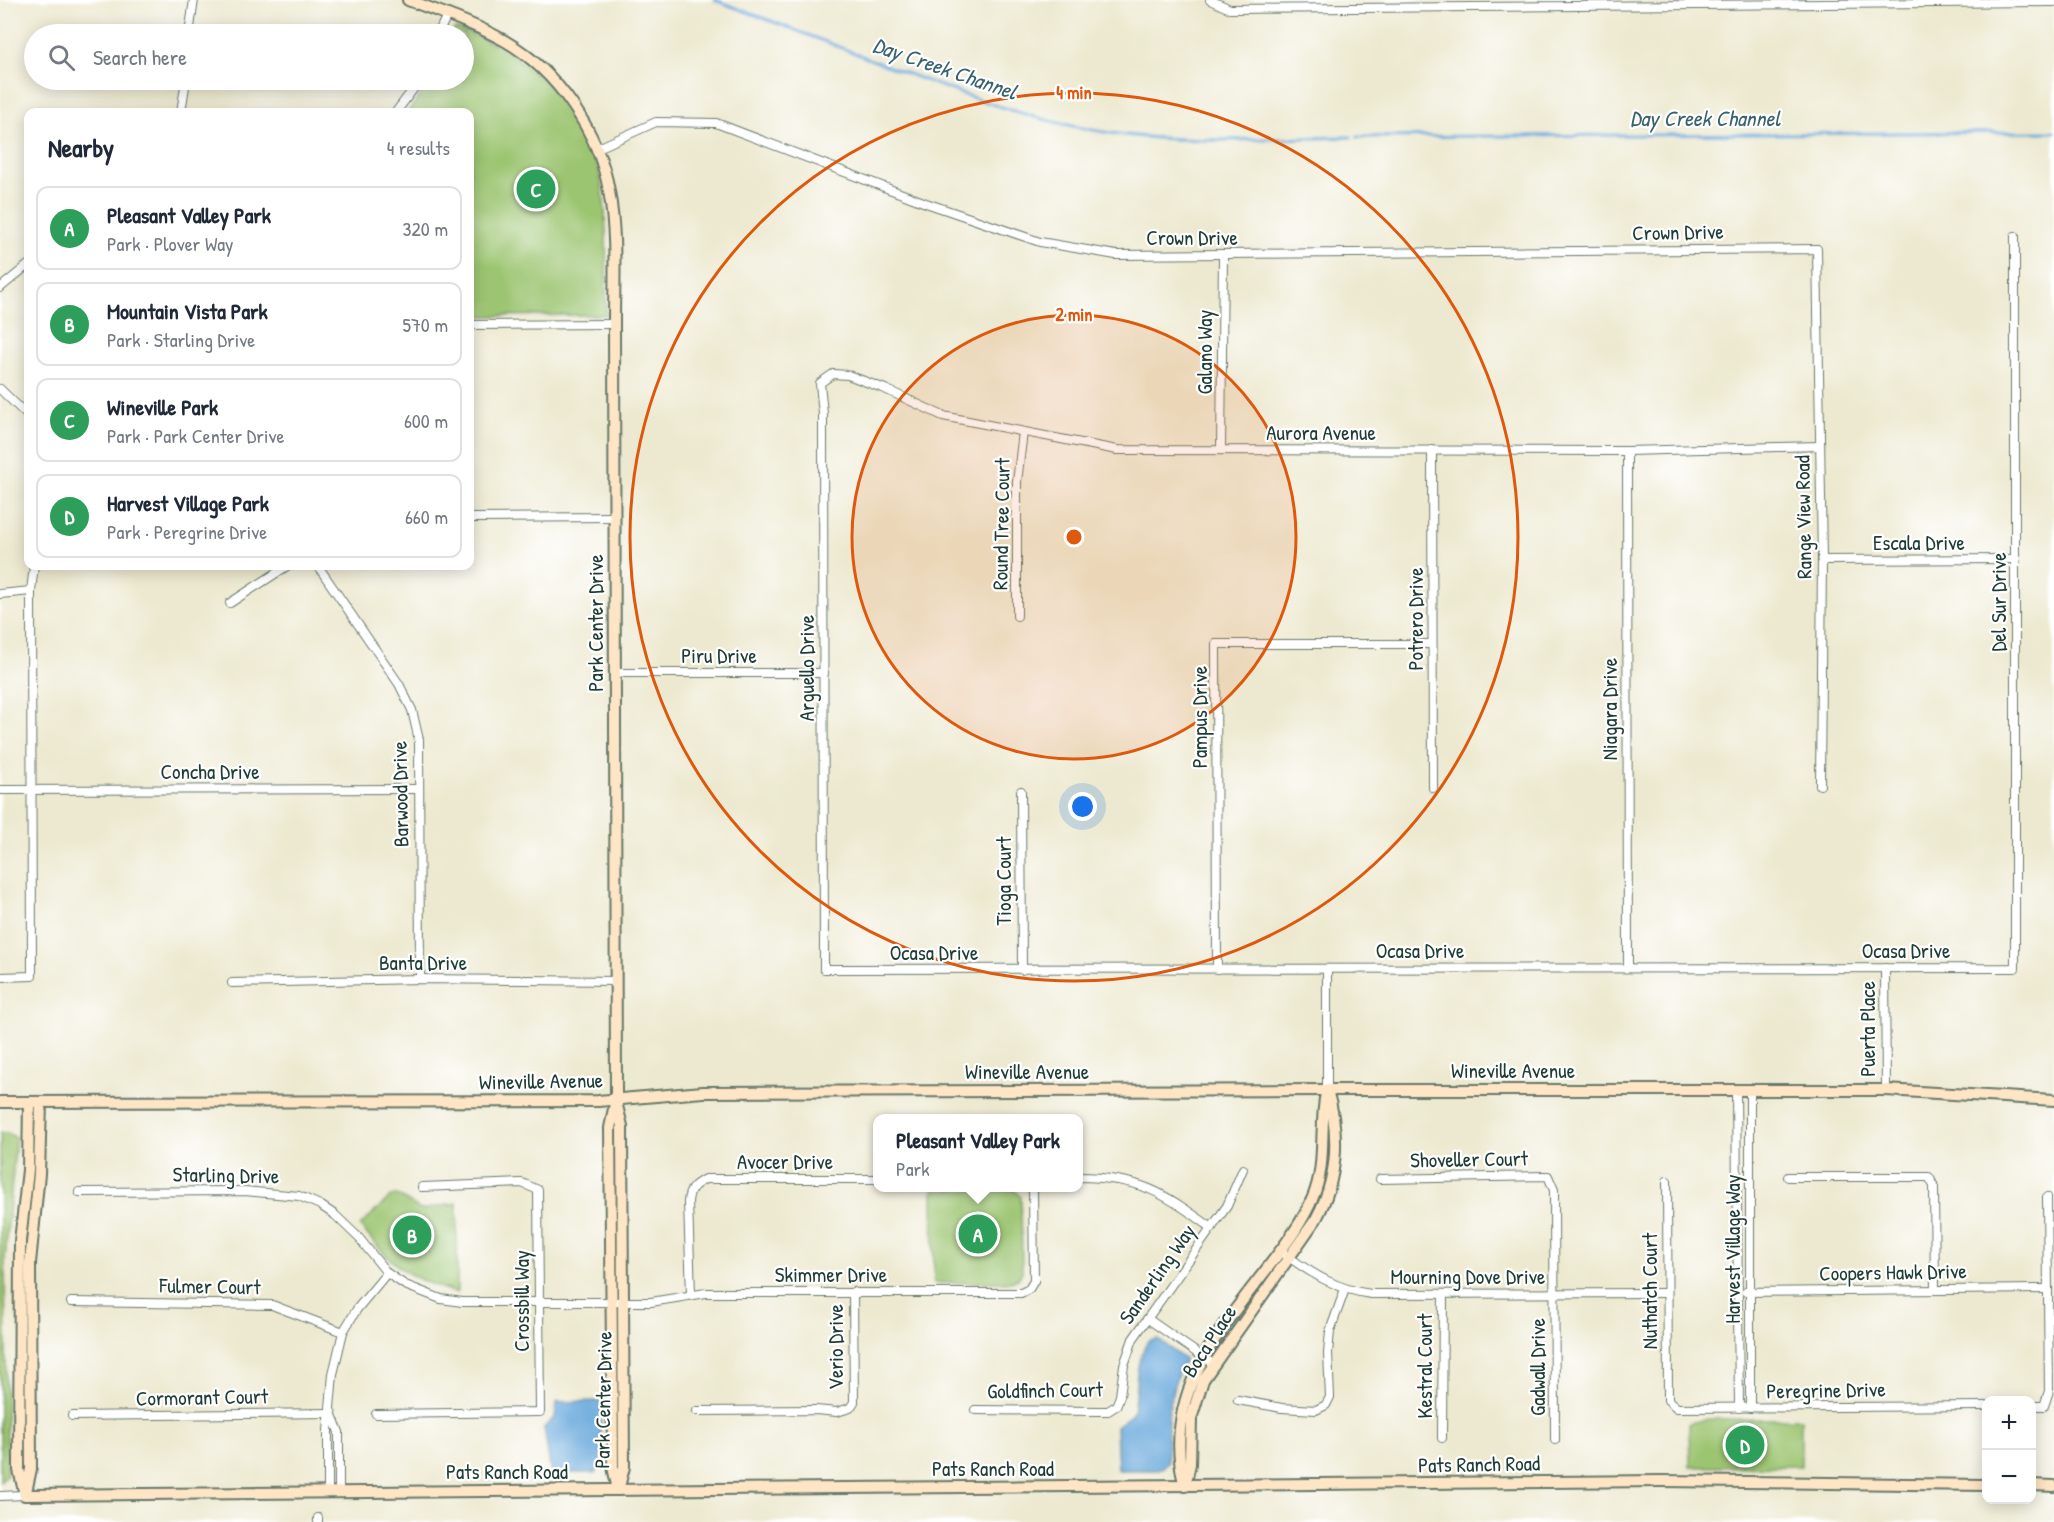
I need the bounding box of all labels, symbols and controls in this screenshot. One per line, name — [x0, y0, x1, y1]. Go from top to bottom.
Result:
search box — [24, 24, 474, 90]
water label: Day Creek Channel — [869, 29, 1022, 107]
icon: search — [45, 41, 78, 74]
text: Search here — [93, 42, 187, 72]
text: 4 min — [1056, 80, 1092, 105]
water label: Day Creek Channel — [1630, 103, 1781, 133]
text: Nearby — [48, 130, 114, 165]
text: 4 results — [387, 134, 450, 161]
pin: C — [516, 166, 556, 212]
text: Pleasant Valley Park — [107, 200, 271, 230]
text: A — [65, 215, 74, 242]
text: 320 m — [403, 215, 448, 242]
street label: Crown Drive — [1632, 217, 1724, 247]
street label: Crown Drive — [1146, 223, 1238, 252]
text: Park · Plover Way — [107, 230, 234, 257]
text: Mountain Vista Park — [107, 296, 268, 326]
text: 2 min — [1056, 302, 1092, 327]
street label: Galano Way — [1190, 309, 1219, 394]
text: B — [64, 311, 75, 338]
text: 570 m — [402, 311, 448, 338]
text: Park · Starling Drive — [107, 326, 255, 353]
text: Wineville Park — [107, 392, 218, 422]
text: C — [64, 407, 75, 434]
text: 600 m — [404, 407, 448, 434]
street label: Aurora Avenue — [1266, 418, 1376, 447]
text: Park · Park Center Drive — [107, 422, 284, 449]
street label: Range View Road — [1787, 455, 1819, 579]
street label: Round Tree Court — [985, 457, 1017, 590]
text: Harvest Village Park — [107, 488, 269, 518]
text: D — [65, 503, 74, 530]
text: 660 m — [405, 503, 448, 530]
text: Park · Peregrine Drive — [107, 518, 267, 545]
centre of rings — [1064, 527, 1084, 547]
street label: Escala Drive — [1873, 528, 1965, 557]
street label: Del Sur Drive — [1984, 552, 2013, 652]
street label: Park Center Drive — [581, 554, 610, 692]
street label: Potrero Drive — [1401, 567, 1430, 671]
street label: Arguello Drive — [792, 615, 821, 721]
street label: Piru Drive — [681, 641, 757, 670]
street label: Niagara Drive — [1595, 658, 1624, 760]
street label: Pampus Drive — [1185, 666, 1214, 768]
street label: Barwood Drive — [385, 741, 415, 847]
street label: Concha Drive — [160, 757, 260, 786]
your location — [1068, 792, 1097, 821]
street label: Tioga Court — [989, 836, 1018, 926]
street label: Ocasa Drive — [1376, 936, 1464, 965]
street label: Ocasa Drive — [1862, 936, 1950, 965]
street label: Ocasa Drive — [890, 938, 978, 967]
street label: Banta Drive — [379, 948, 467, 977]
street label: Puerta Place — [1853, 981, 1882, 1077]
street label: Wineville Avenue — [1451, 1056, 1575, 1085]
street label: Wineville Avenue — [965, 1057, 1089, 1086]
street label: Wineville Avenue — [479, 1065, 603, 1097]
popup — [873, 1114, 1083, 1192]
text: Pleasant Valley Park — [896, 1125, 1060, 1155]
street label: Shoveller Court — [1410, 1143, 1529, 1175]
street label: Avocer Drive — [737, 1147, 833, 1176]
text: Park — [896, 1155, 930, 1182]
street label: Starling Drive — [172, 1160, 280, 1190]
street label: Harvest Village Way — [1718, 1174, 1747, 1324]
pin: B — [392, 1212, 432, 1258]
pin: A — [958, 1212, 998, 1256]
street label: Sanderling Way — [1112, 1218, 1202, 1330]
street label: Nuthatch Court — [1635, 1232, 1664, 1349]
street label: Crossbill Way — [507, 1250, 536, 1352]
street label: Coopers Hawk Drive — [1819, 1256, 1967, 1288]
street label: Skimmer Drive — [775, 1260, 887, 1289]
street label: Mourning Dove Drive — [1391, 1262, 1545, 1291]
street label: Fulmer Court — [158, 1271, 262, 1301]
street label: Boca Place — [1175, 1299, 1243, 1383]
street label: Verio Drive — [821, 1304, 850, 1390]
street label: Kestral Court — [1410, 1313, 1439, 1419]
street label: Gadwall Drive — [1523, 1318, 1552, 1416]
street label: Park Center Drive — [587, 1331, 619, 1469]
street label: Goldfinch Court — [987, 1374, 1104, 1406]
street label: Peregrine Drive — [1766, 1374, 1886, 1406]
street label: Cormorant Court — [136, 1381, 269, 1413]
map controls — [1982, 1396, 2036, 1504]
button: + — [1982, 1396, 2036, 1450]
pin: D — [1726, 1422, 1764, 1468]
street label: Pats Ranch Road — [1418, 1448, 1540, 1480]
button: − — [1982, 1450, 2036, 1504]
street label: Pats Ranch Road — [932, 1454, 1054, 1483]
street label: Pats Ranch Road — [446, 1457, 568, 1486]

